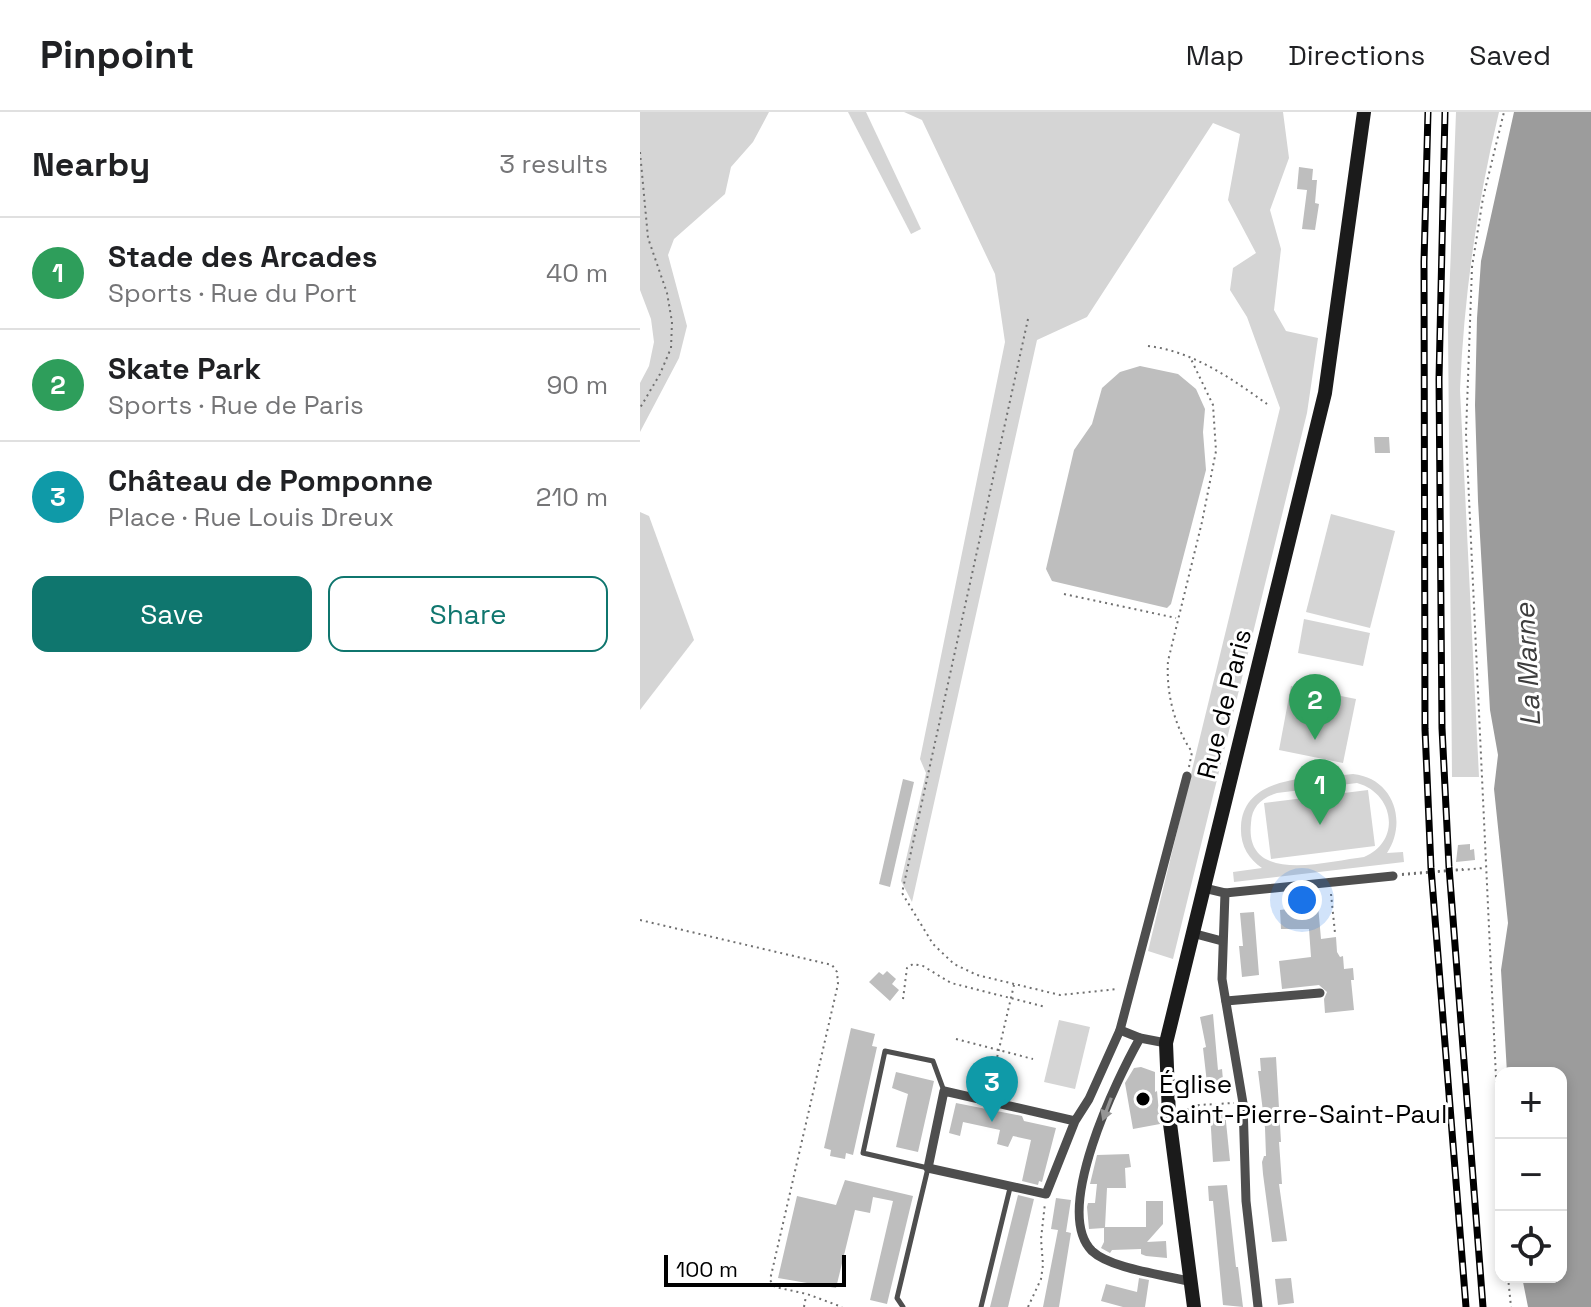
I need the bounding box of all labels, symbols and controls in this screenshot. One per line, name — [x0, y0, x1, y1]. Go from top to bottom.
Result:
text: Pinpoint — [40, 31, 194, 79]
text: Map — [1186, 37, 1244, 73]
text: Directions — [1288, 37, 1425, 73]
text: Saved — [1469, 37, 1551, 73]
text: Nearby — [32, 143, 150, 186]
text: 3 results — [499, 147, 608, 181]
text: Stade des Arcades — [108, 237, 378, 276]
text: 1 — [52, 256, 64, 290]
text: 40 m — [546, 256, 608, 290]
text: Sports · Rue du Port — [108, 276, 357, 310]
text: Skate Park — [108, 349, 261, 388]
text: 2 — [50, 368, 66, 402]
text: 90 m — [546, 368, 608, 402]
text: Sports · Rue de Paris — [108, 388, 364, 422]
text: Château de Pomponne — [108, 461, 433, 500]
text: 3 — [50, 480, 66, 514]
text: 210 m — [536, 480, 608, 514]
text: Place · Rue Louis Dreux — [108, 500, 394, 534]
button: Save — [32, 576, 312, 652]
button: Share — [328, 576, 608, 652]
water label: La Marne — [1506, 601, 1548, 727]
street label: Rue de Paris — [1189, 625, 1259, 783]
pin: 2 — [1289, 674, 1341, 740]
pin: 1 — [1294, 759, 1346, 825]
your location — [1282, 880, 1322, 920]
pin: 3 — [966, 1056, 1018, 1122]
place label: Église Saint-Pierre-Saint-Paul — [1159, 1067, 1447, 1131]
map controls — [1495, 1067, 1567, 1283]
button: + — [1495, 1067, 1567, 1139]
marker: Église Saint-Pierre-Saint-Paul — [1134, 1090, 1152, 1108]
one-way arrow — [1100, 1097, 1113, 1121]
button: − — [1495, 1139, 1567, 1211]
button: locate — [1495, 1211, 1567, 1283]
scale bar — [664, 1251, 846, 1287]
text: 100 m — [676, 1255, 738, 1283]

